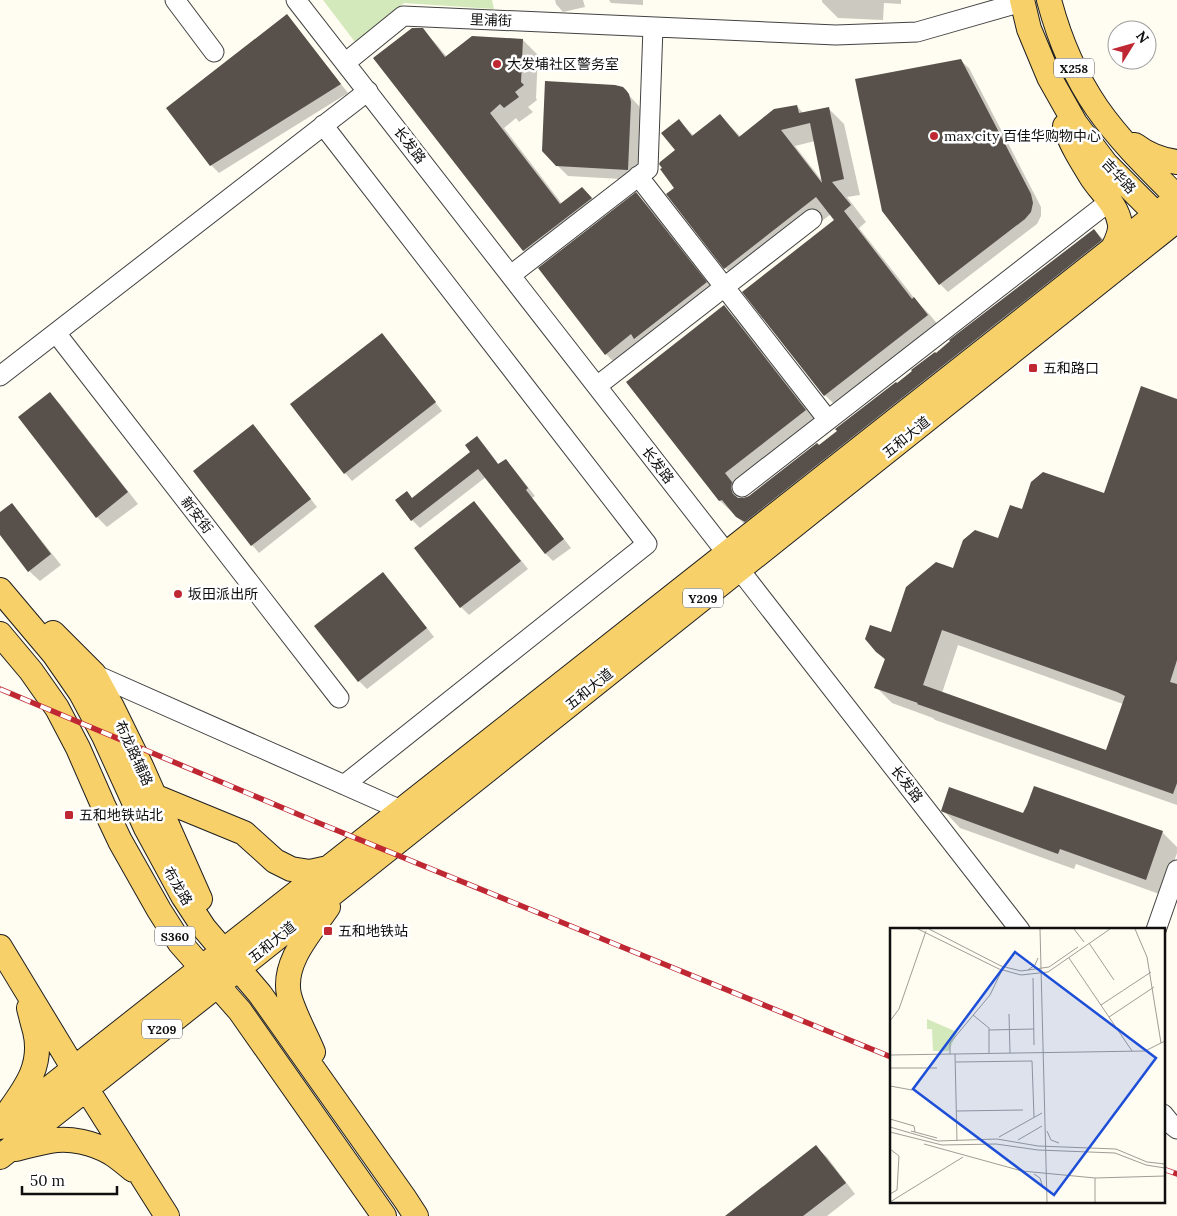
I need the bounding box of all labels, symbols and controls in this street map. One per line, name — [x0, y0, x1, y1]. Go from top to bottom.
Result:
street label: 里浦街 — [470, 10, 512, 30]
north arrow — [1107, 20, 1157, 70]
text: N — [1132, 27, 1153, 47]
place label: 大发埔社区警务室 — [507, 55, 619, 73]
marker: 大发埔社区警务室 — [491, 58, 503, 70]
road number: X258 — [1054, 58, 1094, 78]
street label: 长发路 — [390, 123, 430, 167]
place label: max city 百佳华购物中心 — [944, 127, 1101, 145]
marker: max city 百佳华购物中心 — [928, 130, 940, 142]
street label: 吉华路 — [1098, 155, 1140, 197]
place label: 五和路口 — [1043, 359, 1099, 377]
marker: 五和路口 — [1027, 362, 1039, 374]
street label: 五和大道 — [879, 412, 933, 462]
street label: 长发路 — [638, 443, 678, 487]
street label: 新安街 — [177, 493, 217, 537]
place label: 坂田派出所 — [188, 585, 258, 603]
marker: 坂田派出所 — [172, 588, 184, 600]
road number: Y209 — [683, 588, 723, 608]
street label: 五和大道 — [562, 664, 616, 714]
street label: 布龙路辅路 — [111, 717, 157, 789]
street label: 长发路 — [887, 762, 927, 806]
place label: 五和地铁站北 — [79, 806, 163, 824]
marker: 五和地铁站北 — [63, 809, 75, 821]
street label: 布龙路 — [159, 863, 197, 909]
street label: 五和大道 — [245, 917, 299, 967]
place label: 五和地铁站 — [338, 922, 408, 940]
marker: 五和地铁站 — [322, 925, 334, 937]
road number: S360 — [155, 926, 195, 946]
inset map — [890, 928, 1164, 1204]
road number: Y209 — [142, 1020, 182, 1038]
scale bar — [22, 1164, 118, 1196]
text: 50 m — [30, 1171, 65, 1190]

